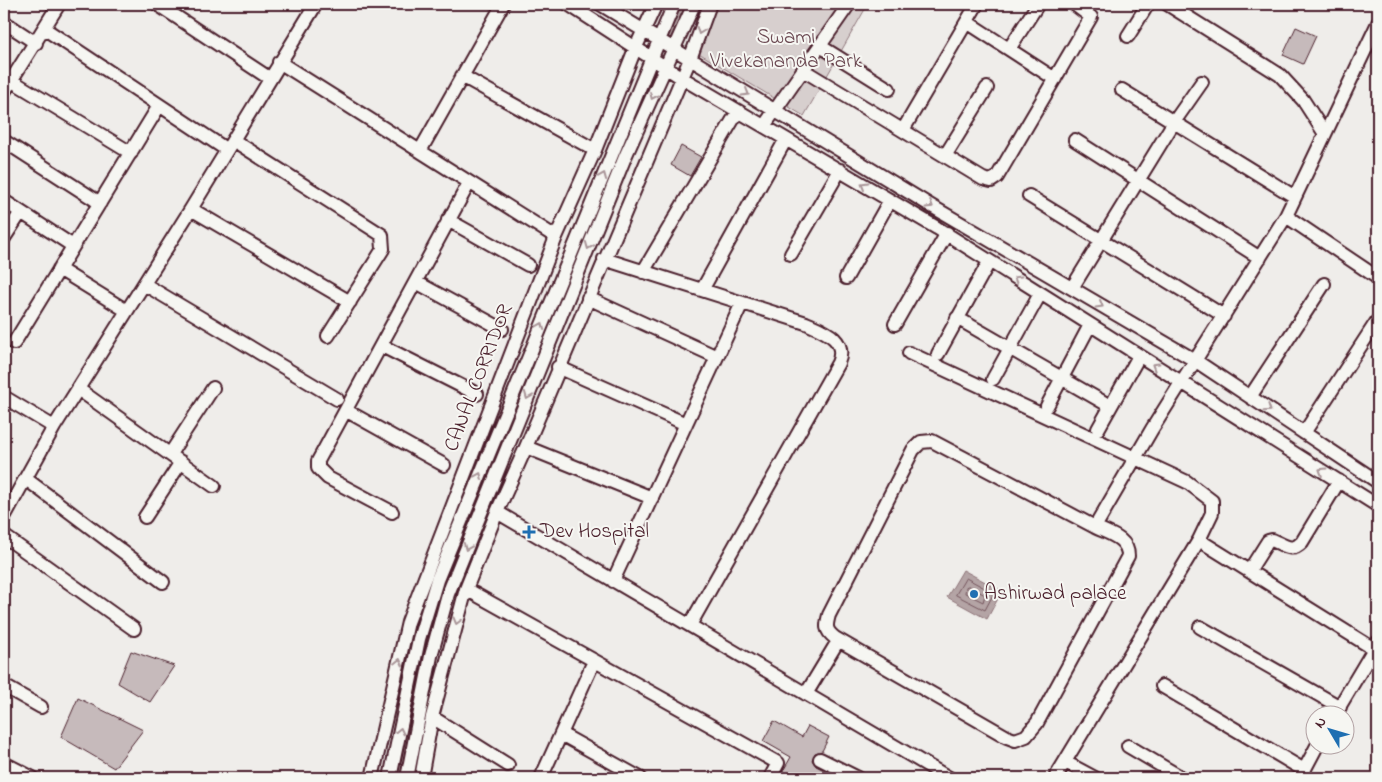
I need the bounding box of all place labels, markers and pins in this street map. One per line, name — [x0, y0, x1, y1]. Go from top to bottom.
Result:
place label: Dev Hospital — [539, 517, 649, 547]
marker: Dev Hospital — [522, 525, 536, 539]
place label: Ashirwad palace — [984, 579, 1127, 609]
marker: Ashirwad palace — [968, 588, 980, 600]

